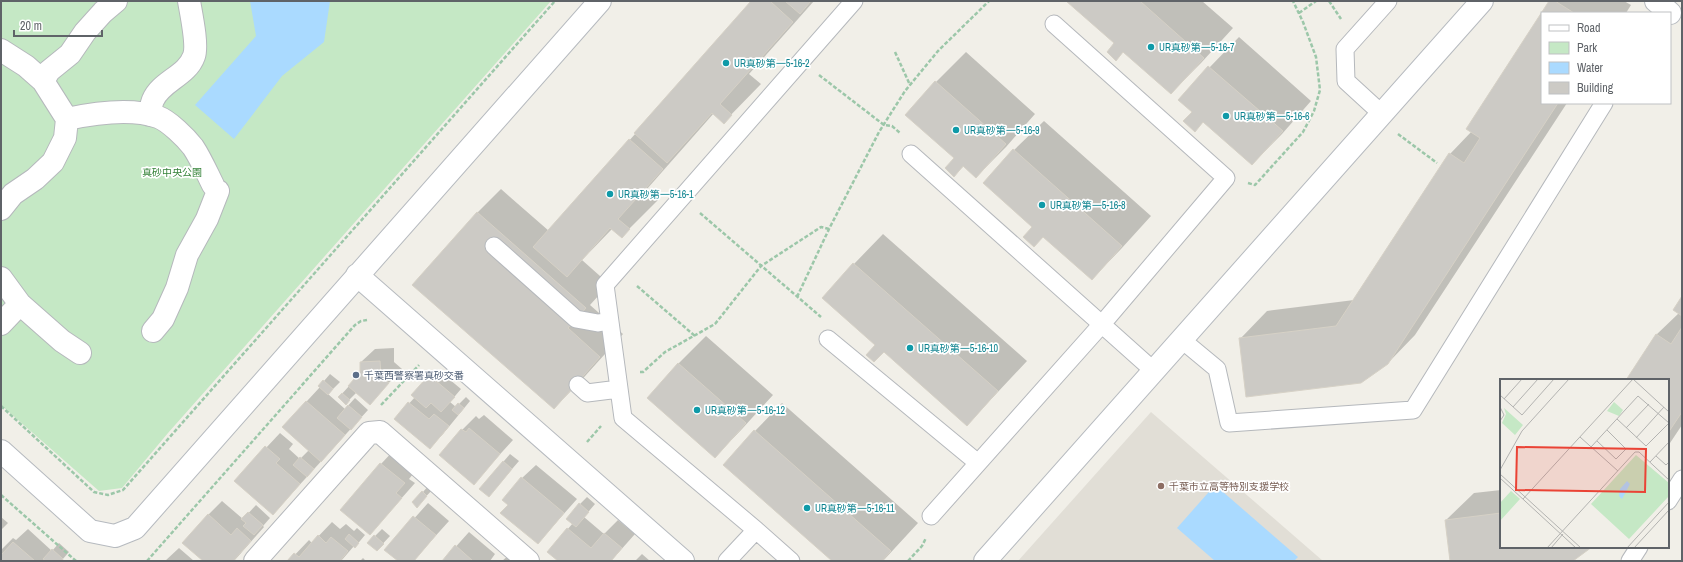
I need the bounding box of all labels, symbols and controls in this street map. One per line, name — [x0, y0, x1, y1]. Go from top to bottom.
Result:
scale bar — [14, 12, 102, 38]
legend — [1541, 12, 1671, 104]
text: 20 m — [20, 18, 42, 34]
text: Road — [1577, 20, 1601, 36]
text: Park — [1577, 40, 1597, 56]
place label: UR真砂第一5-16-7 — [1159, 41, 1235, 54]
marker: UR真砂第一5-16-7 — [1146, 42, 1156, 52]
place label: UR真砂第一5-16-2 — [734, 57, 810, 70]
marker: UR真砂第一5-16-2 — [721, 58, 731, 68]
text: Water — [1577, 60, 1604, 76]
text: Building — [1577, 80, 1614, 96]
place label: UR真砂第一5-16-6 — [1234, 110, 1310, 123]
marker: UR真砂第一5-16-6 — [1221, 111, 1231, 121]
place label: UR真砂第一5-16-9 — [964, 124, 1040, 137]
marker: UR真砂第一5-16-9 — [951, 125, 961, 135]
park label: 真砂中央公園 — [142, 166, 202, 179]
place label: UR真砂第一5-16-1 — [618, 188, 694, 201]
marker: UR真砂第一5-16-1 — [605, 189, 615, 199]
place label: UR真砂第一5-16-8 — [1050, 199, 1126, 212]
marker: UR真砂第一5-16-8 — [1037, 200, 1047, 210]
place label: UR真砂第一5-16-10 — [918, 342, 999, 355]
marker: UR真砂第一5-16-10 — [905, 343, 915, 353]
place label: 千葉西警察署真砂交番 — [364, 369, 464, 382]
marker: 千葉西警察署真砂交番 — [351, 370, 361, 380]
inset map — [1500, 379, 1669, 548]
place label: UR真砂第一5-16-12 — [705, 404, 786, 417]
marker: UR真砂第一5-16-12 — [692, 405, 702, 415]
place label: 千葉市立高等特別支援学校 — [1169, 480, 1289, 493]
marker: 千葉市立高等特別支援学校 — [1156, 481, 1166, 491]
place label: UR真砂第一5-16-11 — [815, 502, 895, 515]
marker: UR真砂第一5-16-11 — [802, 503, 812, 513]

